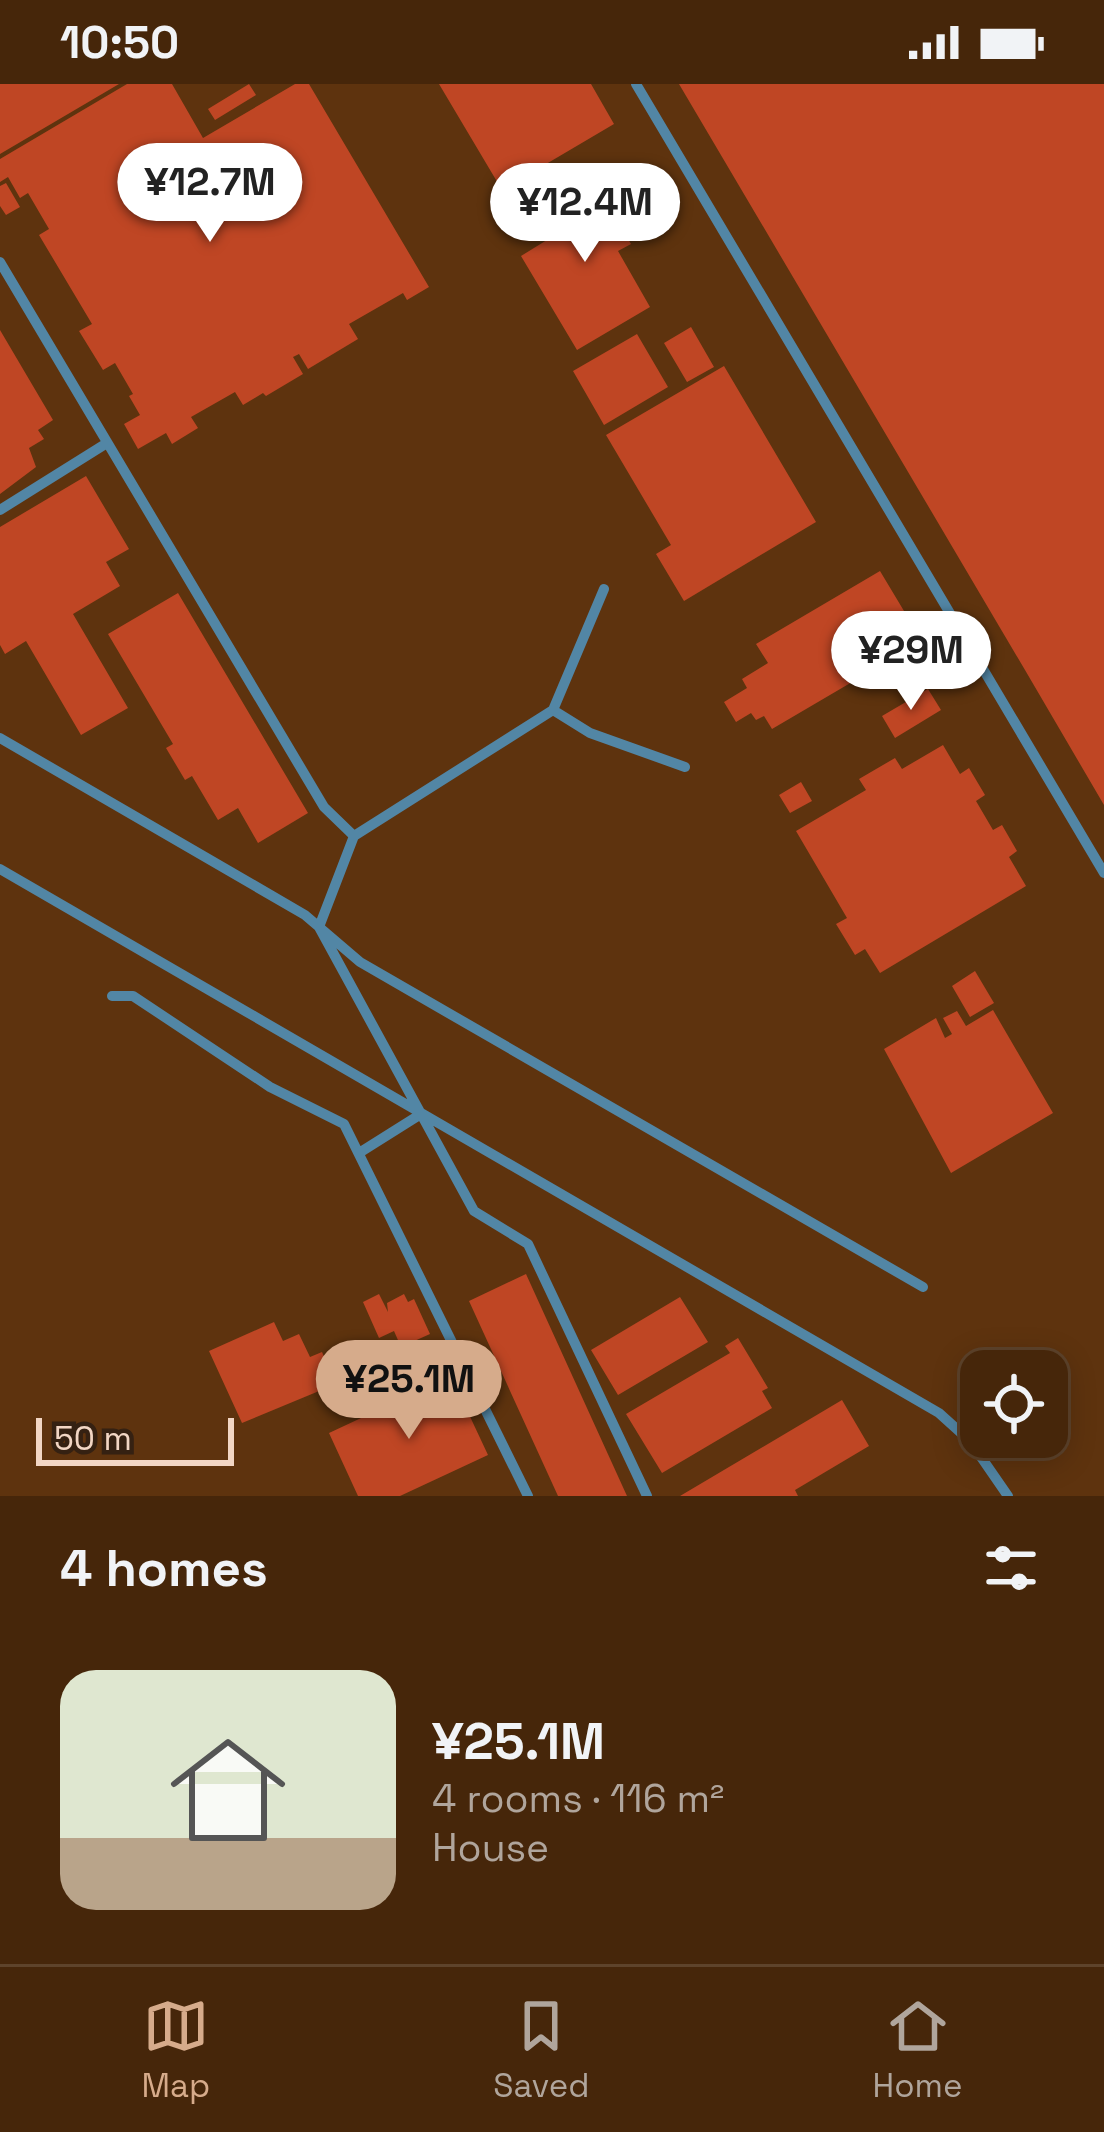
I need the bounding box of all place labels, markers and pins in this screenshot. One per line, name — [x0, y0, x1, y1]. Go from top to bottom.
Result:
pin: ¥12.7M — [112, 143, 308, 245]
pin: ¥12.4M — [487, 163, 683, 265]
pin: ¥29M — [840, 611, 982, 713]
pin: ¥25.1M — [311, 1340, 507, 1442]

